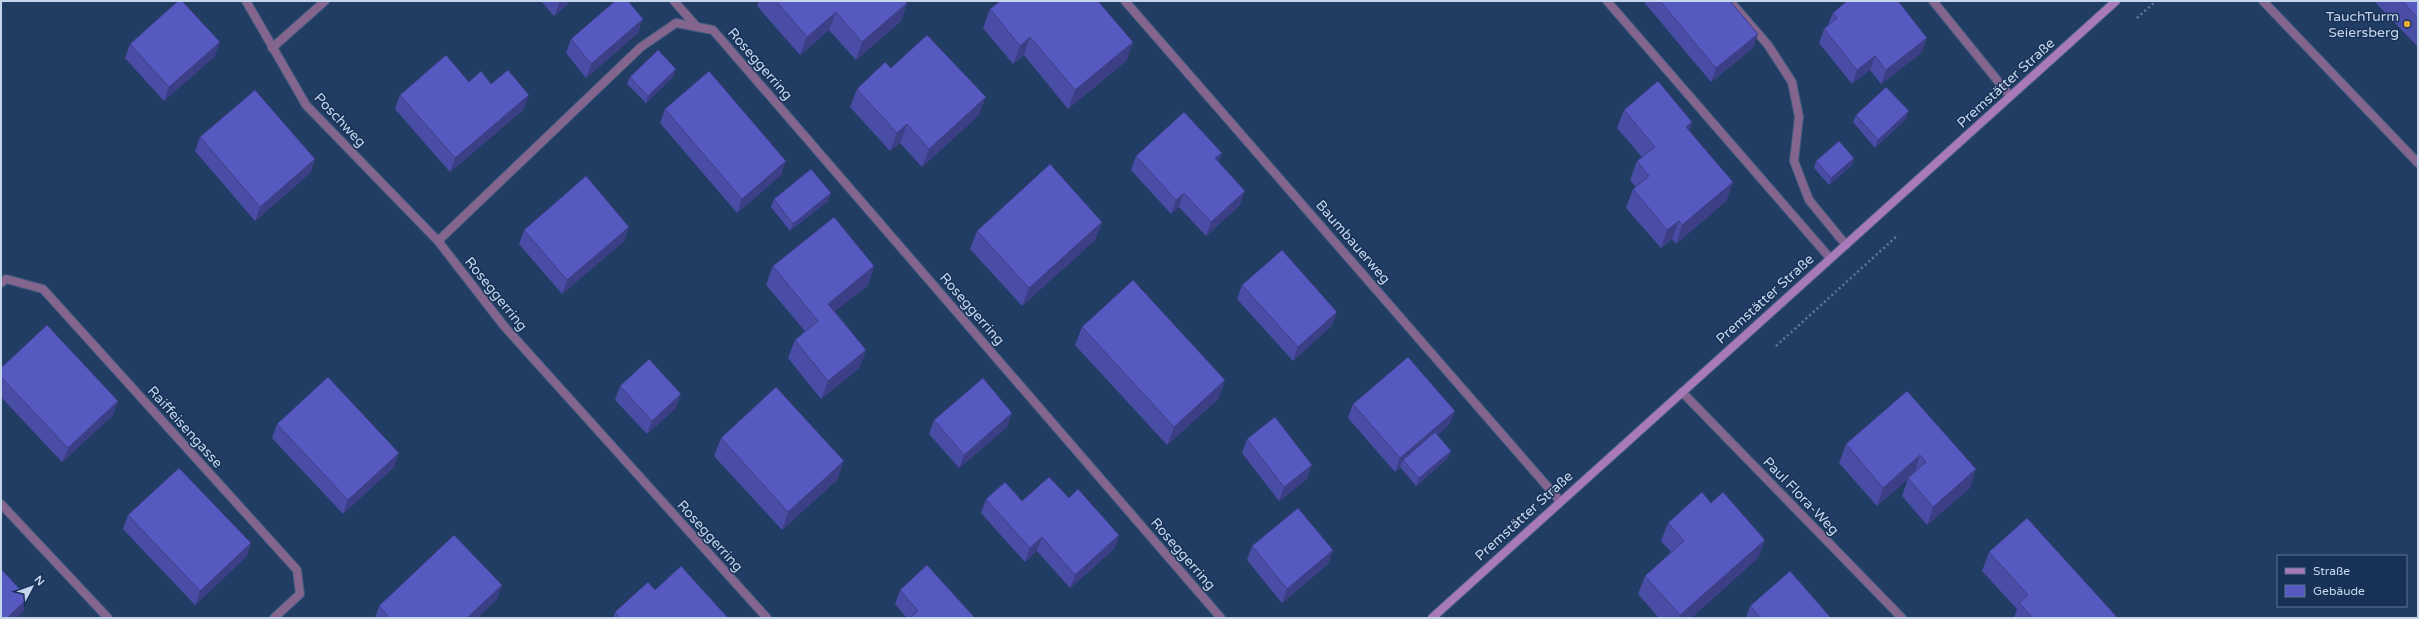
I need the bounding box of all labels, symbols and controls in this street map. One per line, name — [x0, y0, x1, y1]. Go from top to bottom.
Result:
place label: TauchTurm Seiersberg — [2326, 8, 2399, 41]
marker: TauchTurm Seiersberg — [2402, 19, 2412, 29]
street label: Roseggerring — [724, 24, 796, 104]
street label: Premstätter Straße — [1954, 35, 2058, 131]
street label: Poschweg — [311, 89, 369, 151]
street label: Baumbauerweg — [1312, 197, 1394, 287]
street label: Premstätter Straße — [1713, 251, 1817, 347]
street label: Roseggerring — [461, 254, 531, 334]
street label: Roseggerring — [936, 269, 1008, 349]
street label: Raiffeisengasse — [144, 383, 226, 472]
street label: Paul Flora-Weg — [1759, 453, 1843, 539]
street label: Premstätter Straße — [1472, 468, 1576, 564]
street label: Roseggerring — [673, 497, 747, 575]
street label: Roseggerring — [1147, 514, 1219, 594]
legend — [2277, 555, 2407, 607]
text: Straße — [2313, 564, 2350, 578]
north arrow — [12, 567, 52, 607]
text: N — [31, 573, 47, 588]
text: Gebäude — [2313, 584, 2365, 598]

